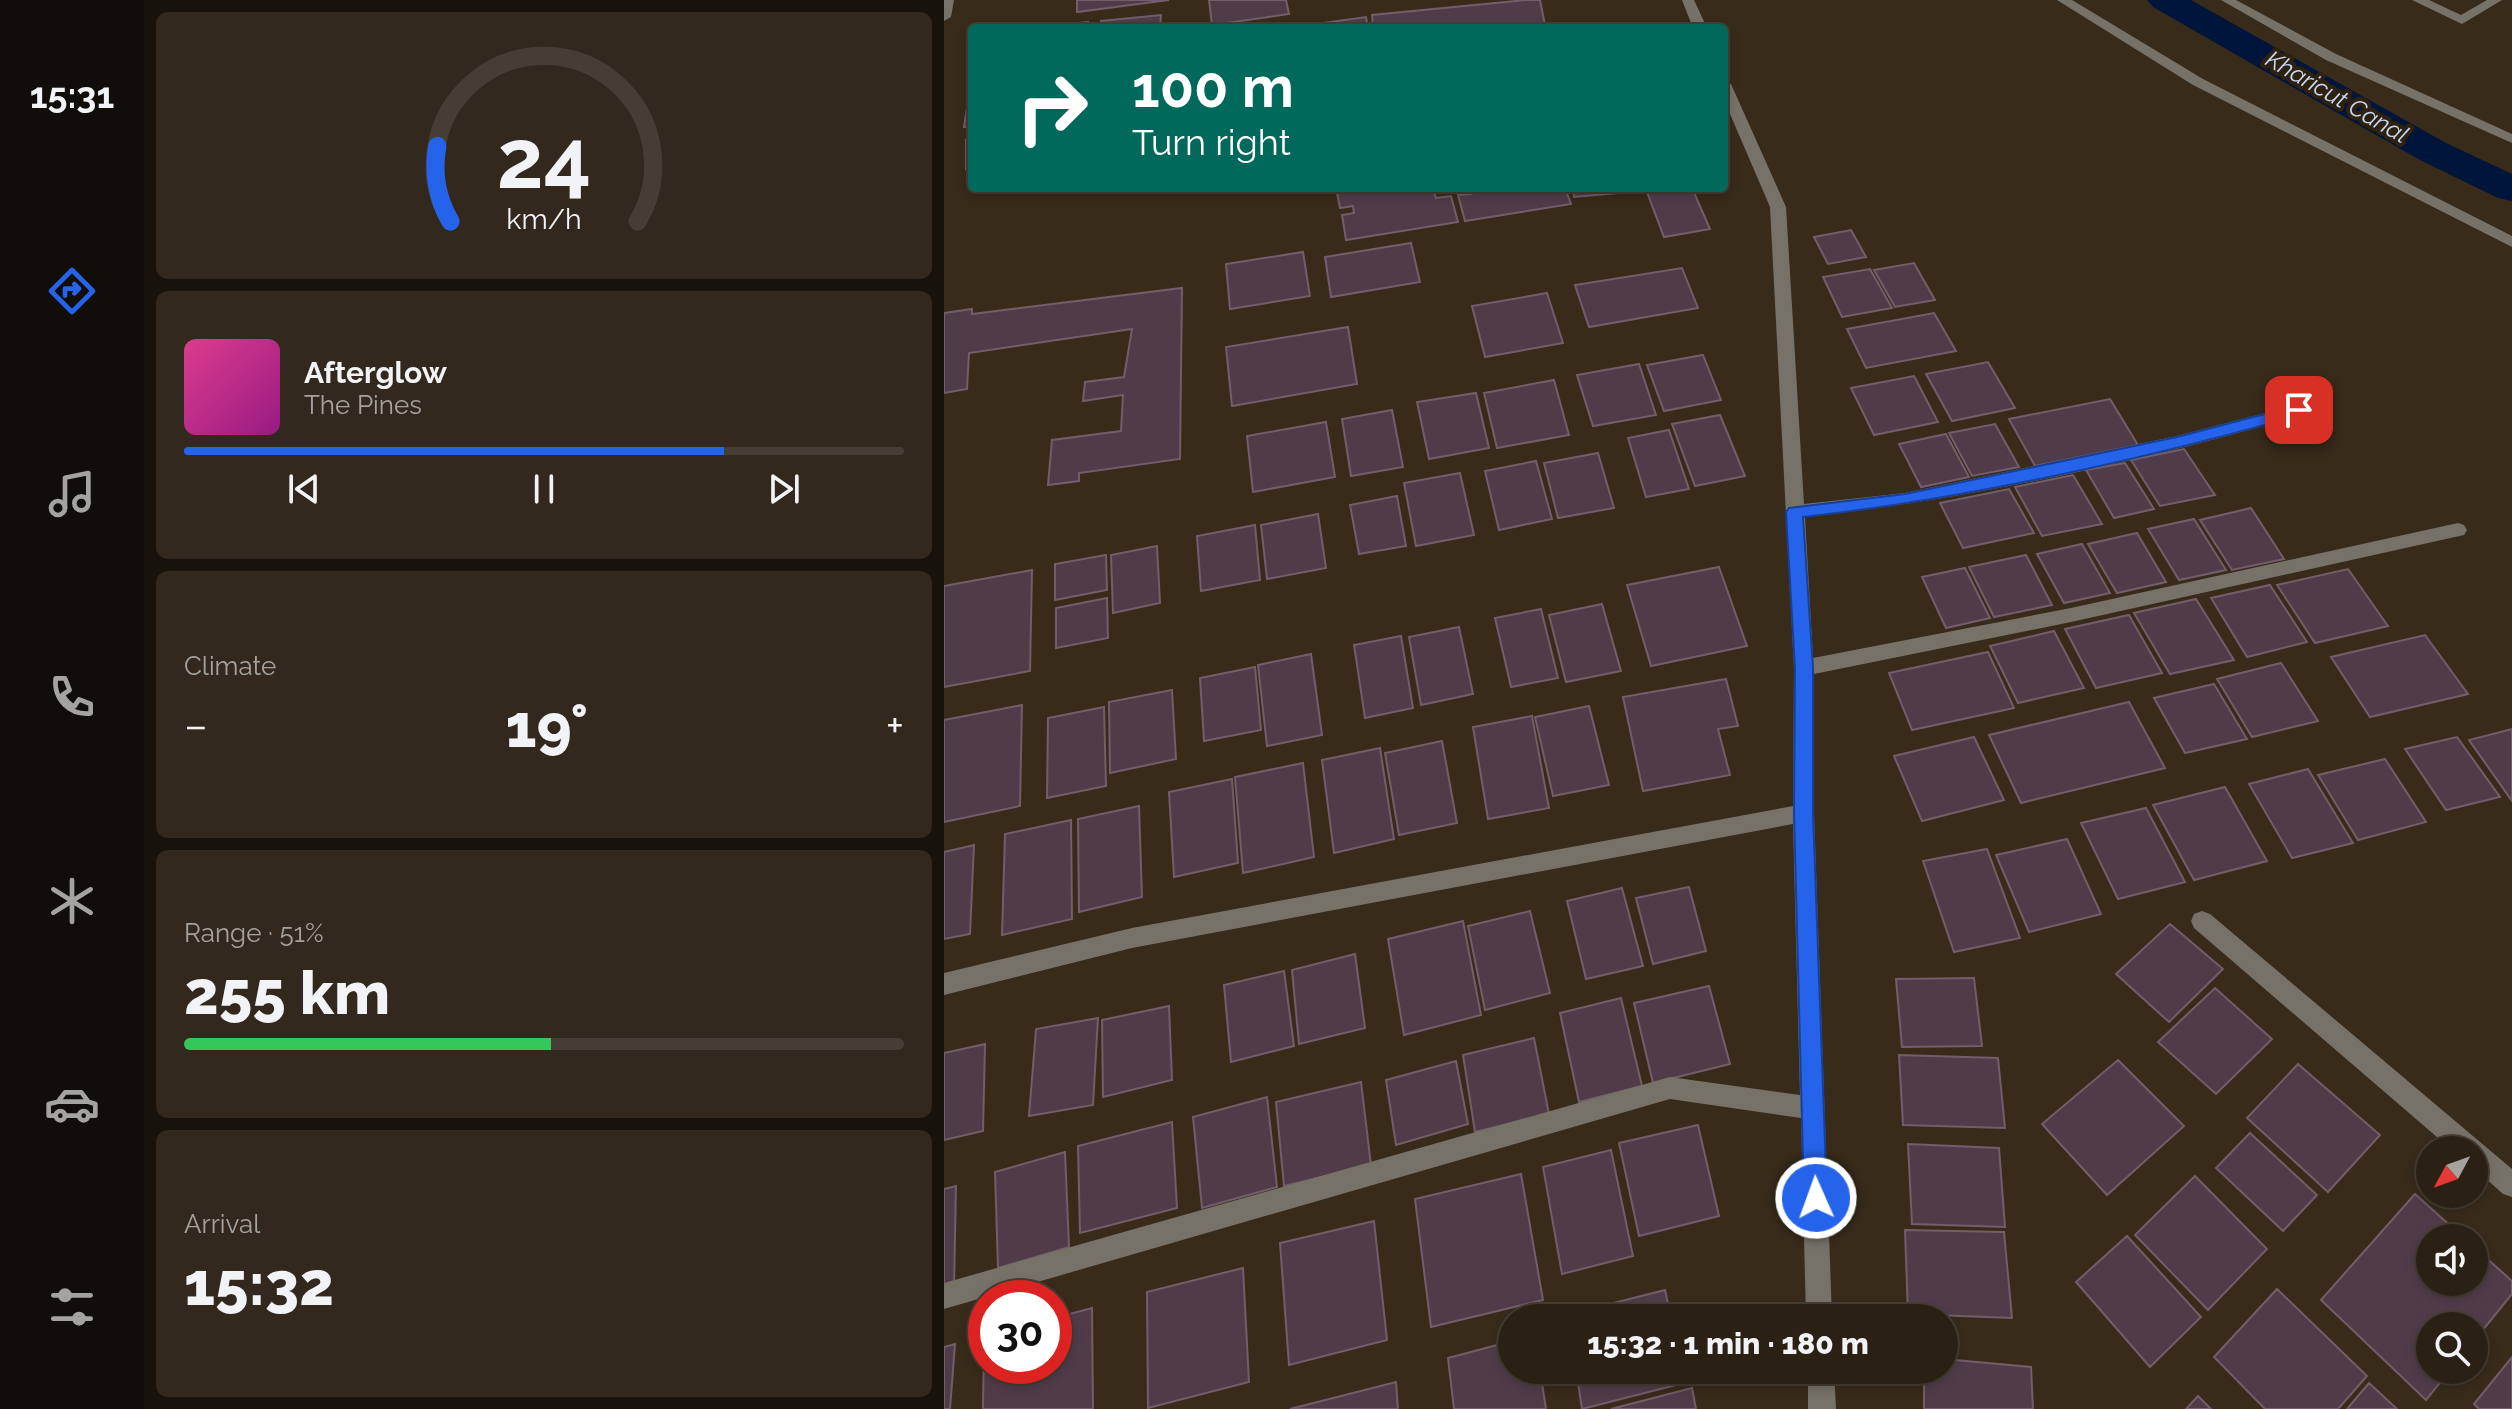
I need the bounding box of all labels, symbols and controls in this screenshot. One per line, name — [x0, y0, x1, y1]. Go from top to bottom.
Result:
water label: Kharicut Canal — [2261, 44, 2414, 149]
text: 100 m — [1132, 54, 1294, 120]
icon: right — [1000, 56, 1104, 160]
text: 15:31 — [30, 74, 114, 116]
text: 24 — [497, 109, 591, 206]
text: Turn right — [1132, 121, 1291, 163]
text: km/h — [506, 202, 582, 236]
icon: directions — [44, 263, 100, 319]
text: Afterglow — [304, 355, 447, 390]
pin — [2265, 376, 2333, 444]
icon: arrive — [2277, 388, 2321, 432]
text: The Pines — [304, 390, 422, 420]
icon: music — [44, 466, 100, 522]
icon: previous — [282, 467, 326, 511]
icon: pause — [522, 467, 566, 511]
icon: next — [762, 467, 806, 511]
text: Climate — [184, 651, 276, 681]
icon: phone — [44, 669, 100, 725]
text: 19° — [506, 691, 588, 761]
text: − — [184, 700, 208, 751]
text: + — [886, 700, 904, 751]
icon: climate — [44, 873, 100, 929]
text: Range · 51% — [184, 918, 323, 948]
text: 255 km — [184, 958, 390, 1028]
icon: car — [44, 1076, 100, 1132]
north arrow — [2416, 1136, 2488, 1208]
map controls — [2416, 1136, 2488, 1384]
position arrow — [1774, 1156, 1858, 1240]
text: Arrival — [184, 1209, 260, 1239]
button: sound — [2416, 1224, 2488, 1296]
text: 15:32 — [184, 1249, 334, 1319]
icon: filters — [44, 1279, 100, 1335]
speed limit sign: 30 — [968, 1280, 1072, 1384]
button: search — [2416, 1312, 2488, 1384]
text: 15:32 · 1 min · 180 m — [1587, 1326, 1869, 1361]

